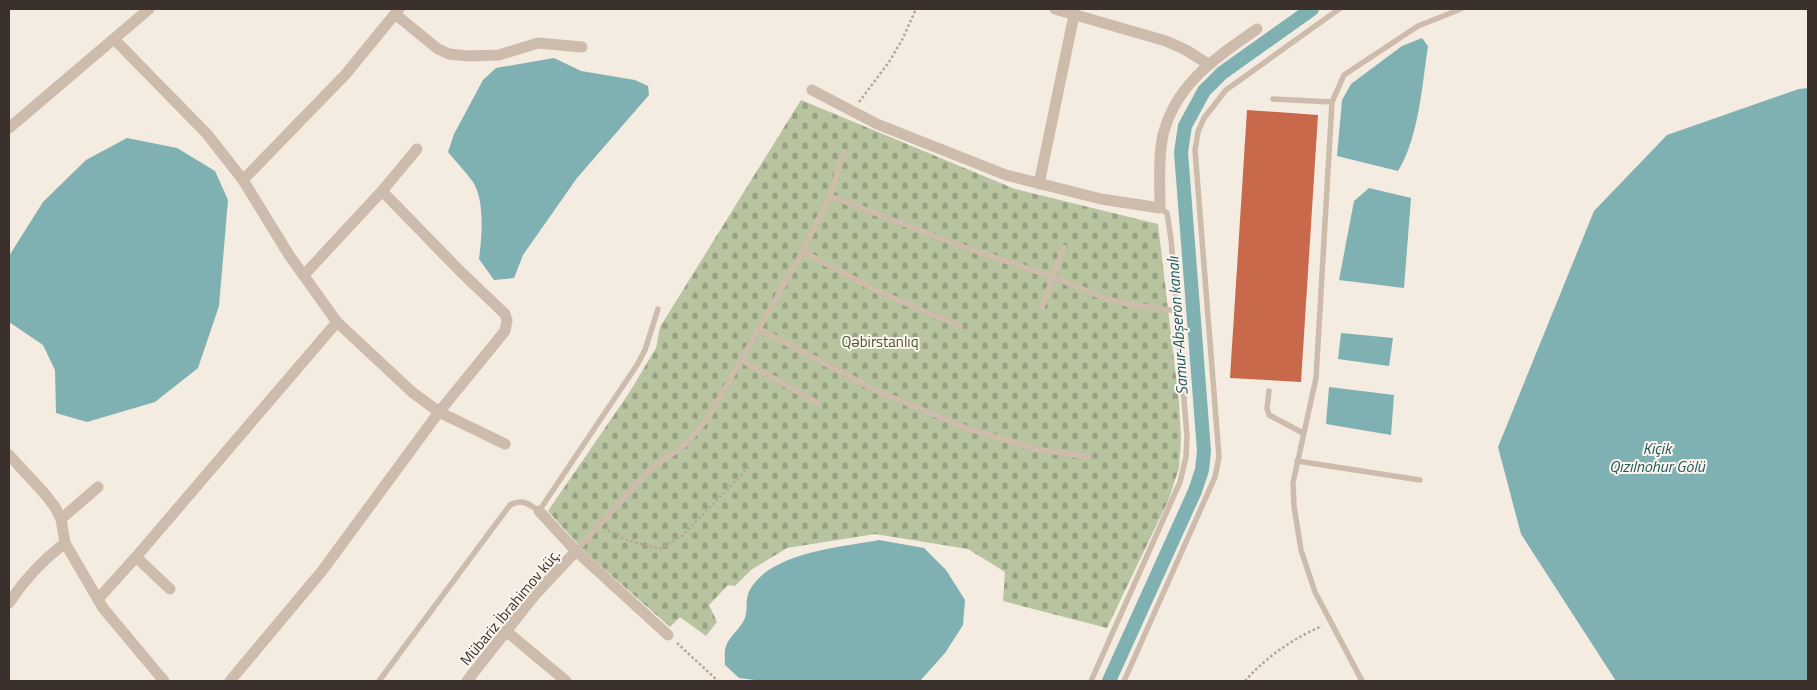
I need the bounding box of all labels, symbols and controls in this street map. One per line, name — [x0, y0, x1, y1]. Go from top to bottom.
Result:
water label: Samur-Abşeron kanalı — [1160, 254, 1194, 396]
park label: Qəbirstanlıq — [841, 330, 919, 353]
water label: Kiçik Qızılnohur Gölü — [1609, 436, 1706, 478]
street label: Mübariz İbrahimov küç. — [454, 544, 566, 670]

